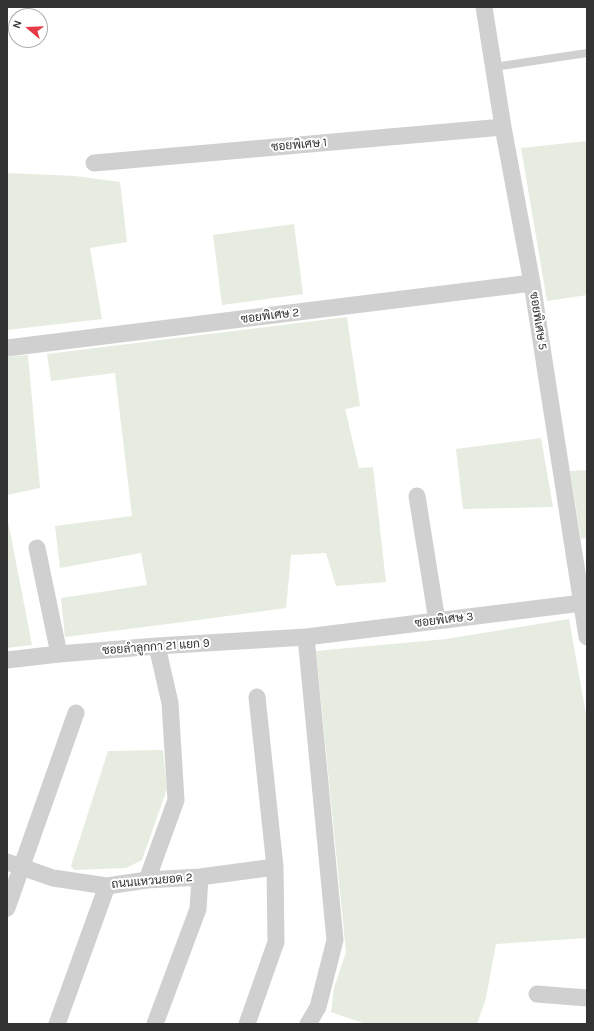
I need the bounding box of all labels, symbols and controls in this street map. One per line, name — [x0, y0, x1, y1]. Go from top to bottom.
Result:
north arrow — [8, 8, 48, 48]
text: N — [10, 18, 25, 30]
street label: ซอยพิเศษ 1 — [271, 135, 327, 155]
street label: ซอยพิเศษ 5 — [526, 291, 550, 351]
street label: ซอยพิเศษ 2 — [240, 305, 300, 327]
street label: ซอยพิเศษ 3 — [414, 609, 474, 631]
street label: ซอยลำลูกกา 21 แยก 9 — [102, 636, 210, 658]
street label: ถนนแหวนยอด 2 — [111, 870, 193, 892]

